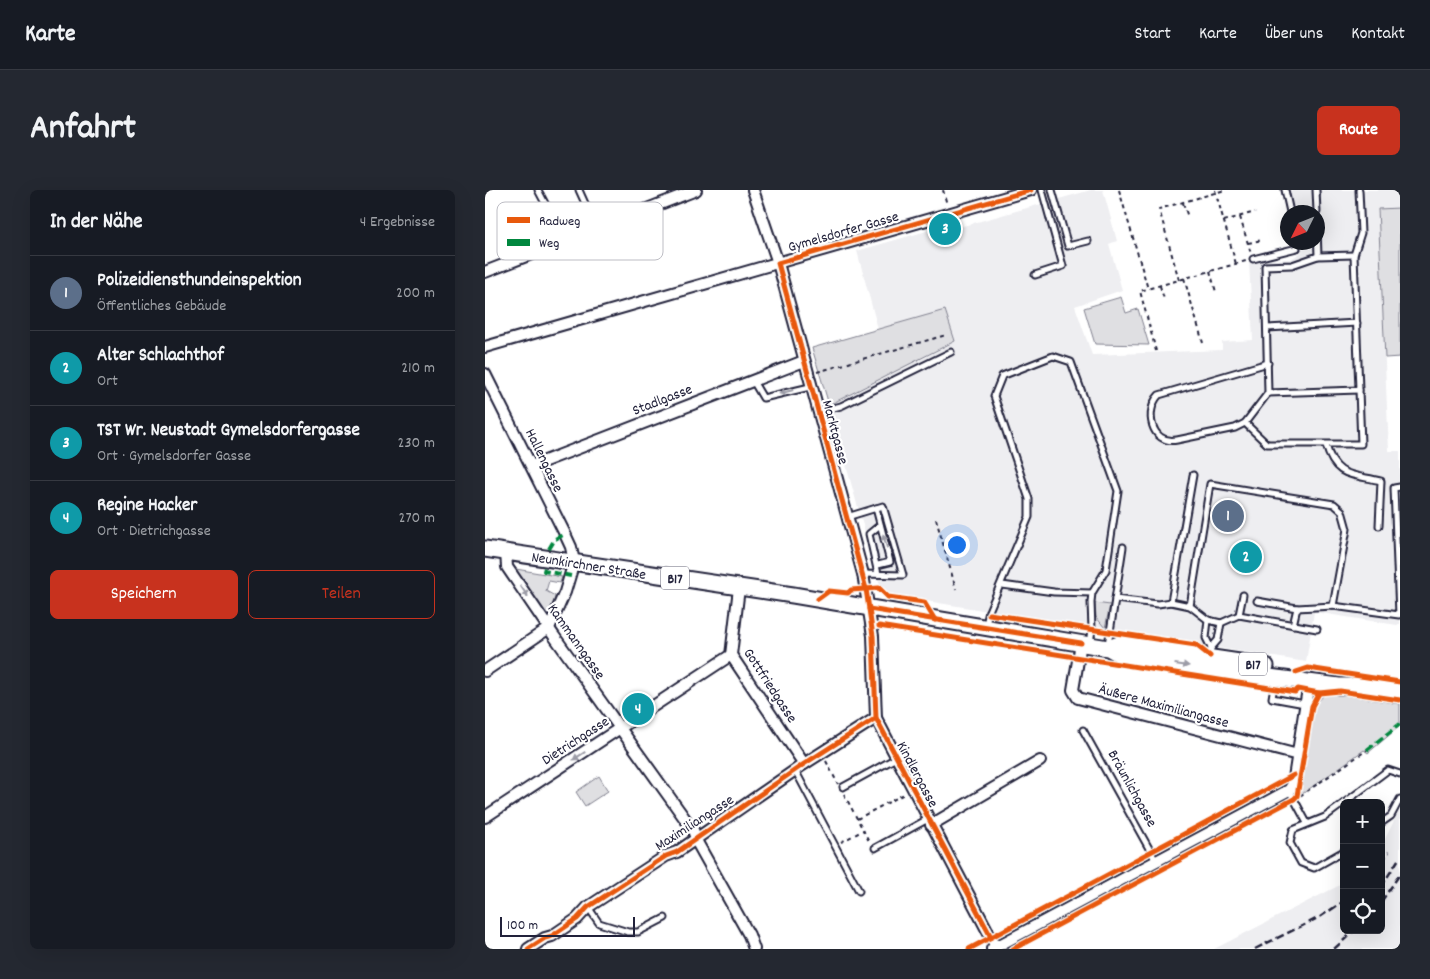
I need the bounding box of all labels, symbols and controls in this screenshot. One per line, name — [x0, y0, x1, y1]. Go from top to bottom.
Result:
text: Karte — [25, 18, 76, 52]
text: Start — [1135, 22, 1171, 47]
text: Karte — [1199, 22, 1237, 47]
text: Über uns — [1265, 22, 1323, 47]
text: Kontakt — [1351, 22, 1405, 47]
text: Anfahrt — [30, 105, 136, 155]
button: Route — [1317, 106, 1400, 155]
legend — [497, 202, 663, 260]
north arrow — [1280, 205, 1325, 250]
street label: Gymelsdorfer Gasse — [786, 206, 902, 259]
text: In der Nähe — [50, 208, 142, 238]
pin: 3 — [929, 210, 961, 248]
text: 4 Ergebnisse — [360, 211, 435, 234]
text: Radweg — [539, 212, 580, 232]
text: Weg — [539, 234, 559, 254]
text: Polizeidiensthundeinspektion — [97, 268, 302, 295]
text: 1 — [64, 282, 68, 305]
text: 200 m — [396, 282, 435, 305]
text: Öffentliches Gebäude — [97, 295, 226, 318]
text: Alter Schlachthof — [97, 343, 224, 370]
text: 2 — [63, 357, 70, 380]
text: 210 m — [401, 357, 435, 380]
text: Ort — [97, 370, 118, 393]
street label: Stadlgasse — [630, 379, 696, 422]
one-way arrow — [779, 388, 794, 396]
street label: Marktgasse — [815, 398, 853, 468]
text: TST Wr. Neustadt Gymelsdorfergasse — [97, 418, 360, 445]
street label: Hallengasse — [518, 425, 568, 497]
text: 3 — [62, 432, 70, 455]
text: 230 m — [398, 432, 435, 455]
text: Ort · Gymelsdorfer Gasse — [97, 445, 251, 468]
text: Regine Hacker — [97, 493, 197, 520]
pin: 1 — [1212, 497, 1244, 535]
text: 4 — [63, 507, 69, 530]
text: 270 m — [399, 507, 435, 530]
text: Ort · Dietrichgasse — [97, 520, 211, 543]
your location — [944, 532, 970, 558]
one-way arrow — [880, 534, 888, 549]
pin: 2 — [1230, 538, 1262, 576]
street label: Neunkirchner Straße — [530, 547, 648, 587]
road number: B17 — [661, 566, 689, 589]
button: Speichern — [50, 570, 238, 619]
button: Teilen — [248, 570, 435, 619]
one-way arrow — [519, 584, 529, 598]
street label: Kammanngasse — [541, 600, 610, 685]
street label: Gottfriedgasse — [737, 644, 802, 728]
road number: B17 — [1239, 652, 1267, 676]
one-way arrow — [1174, 661, 1190, 669]
street label: Äußere Maximiliangasse — [1096, 679, 1231, 735]
pin: 4 — [622, 690, 654, 728]
street label: Dietrichgasse — [538, 711, 615, 772]
street label: Kindlergasse — [890, 738, 943, 812]
street label: Bräunlichgasse — [1101, 746, 1162, 832]
one-way arrow — [572, 751, 586, 760]
street label: Maximiliangasse — [651, 790, 739, 857]
map controls — [1340, 799, 1385, 934]
button: + — [1340, 799, 1385, 844]
button: − — [1340, 844, 1385, 889]
button: locate — [1340, 889, 1385, 934]
scale bar — [500, 914, 635, 937]
text: 100 m — [507, 916, 538, 936]

